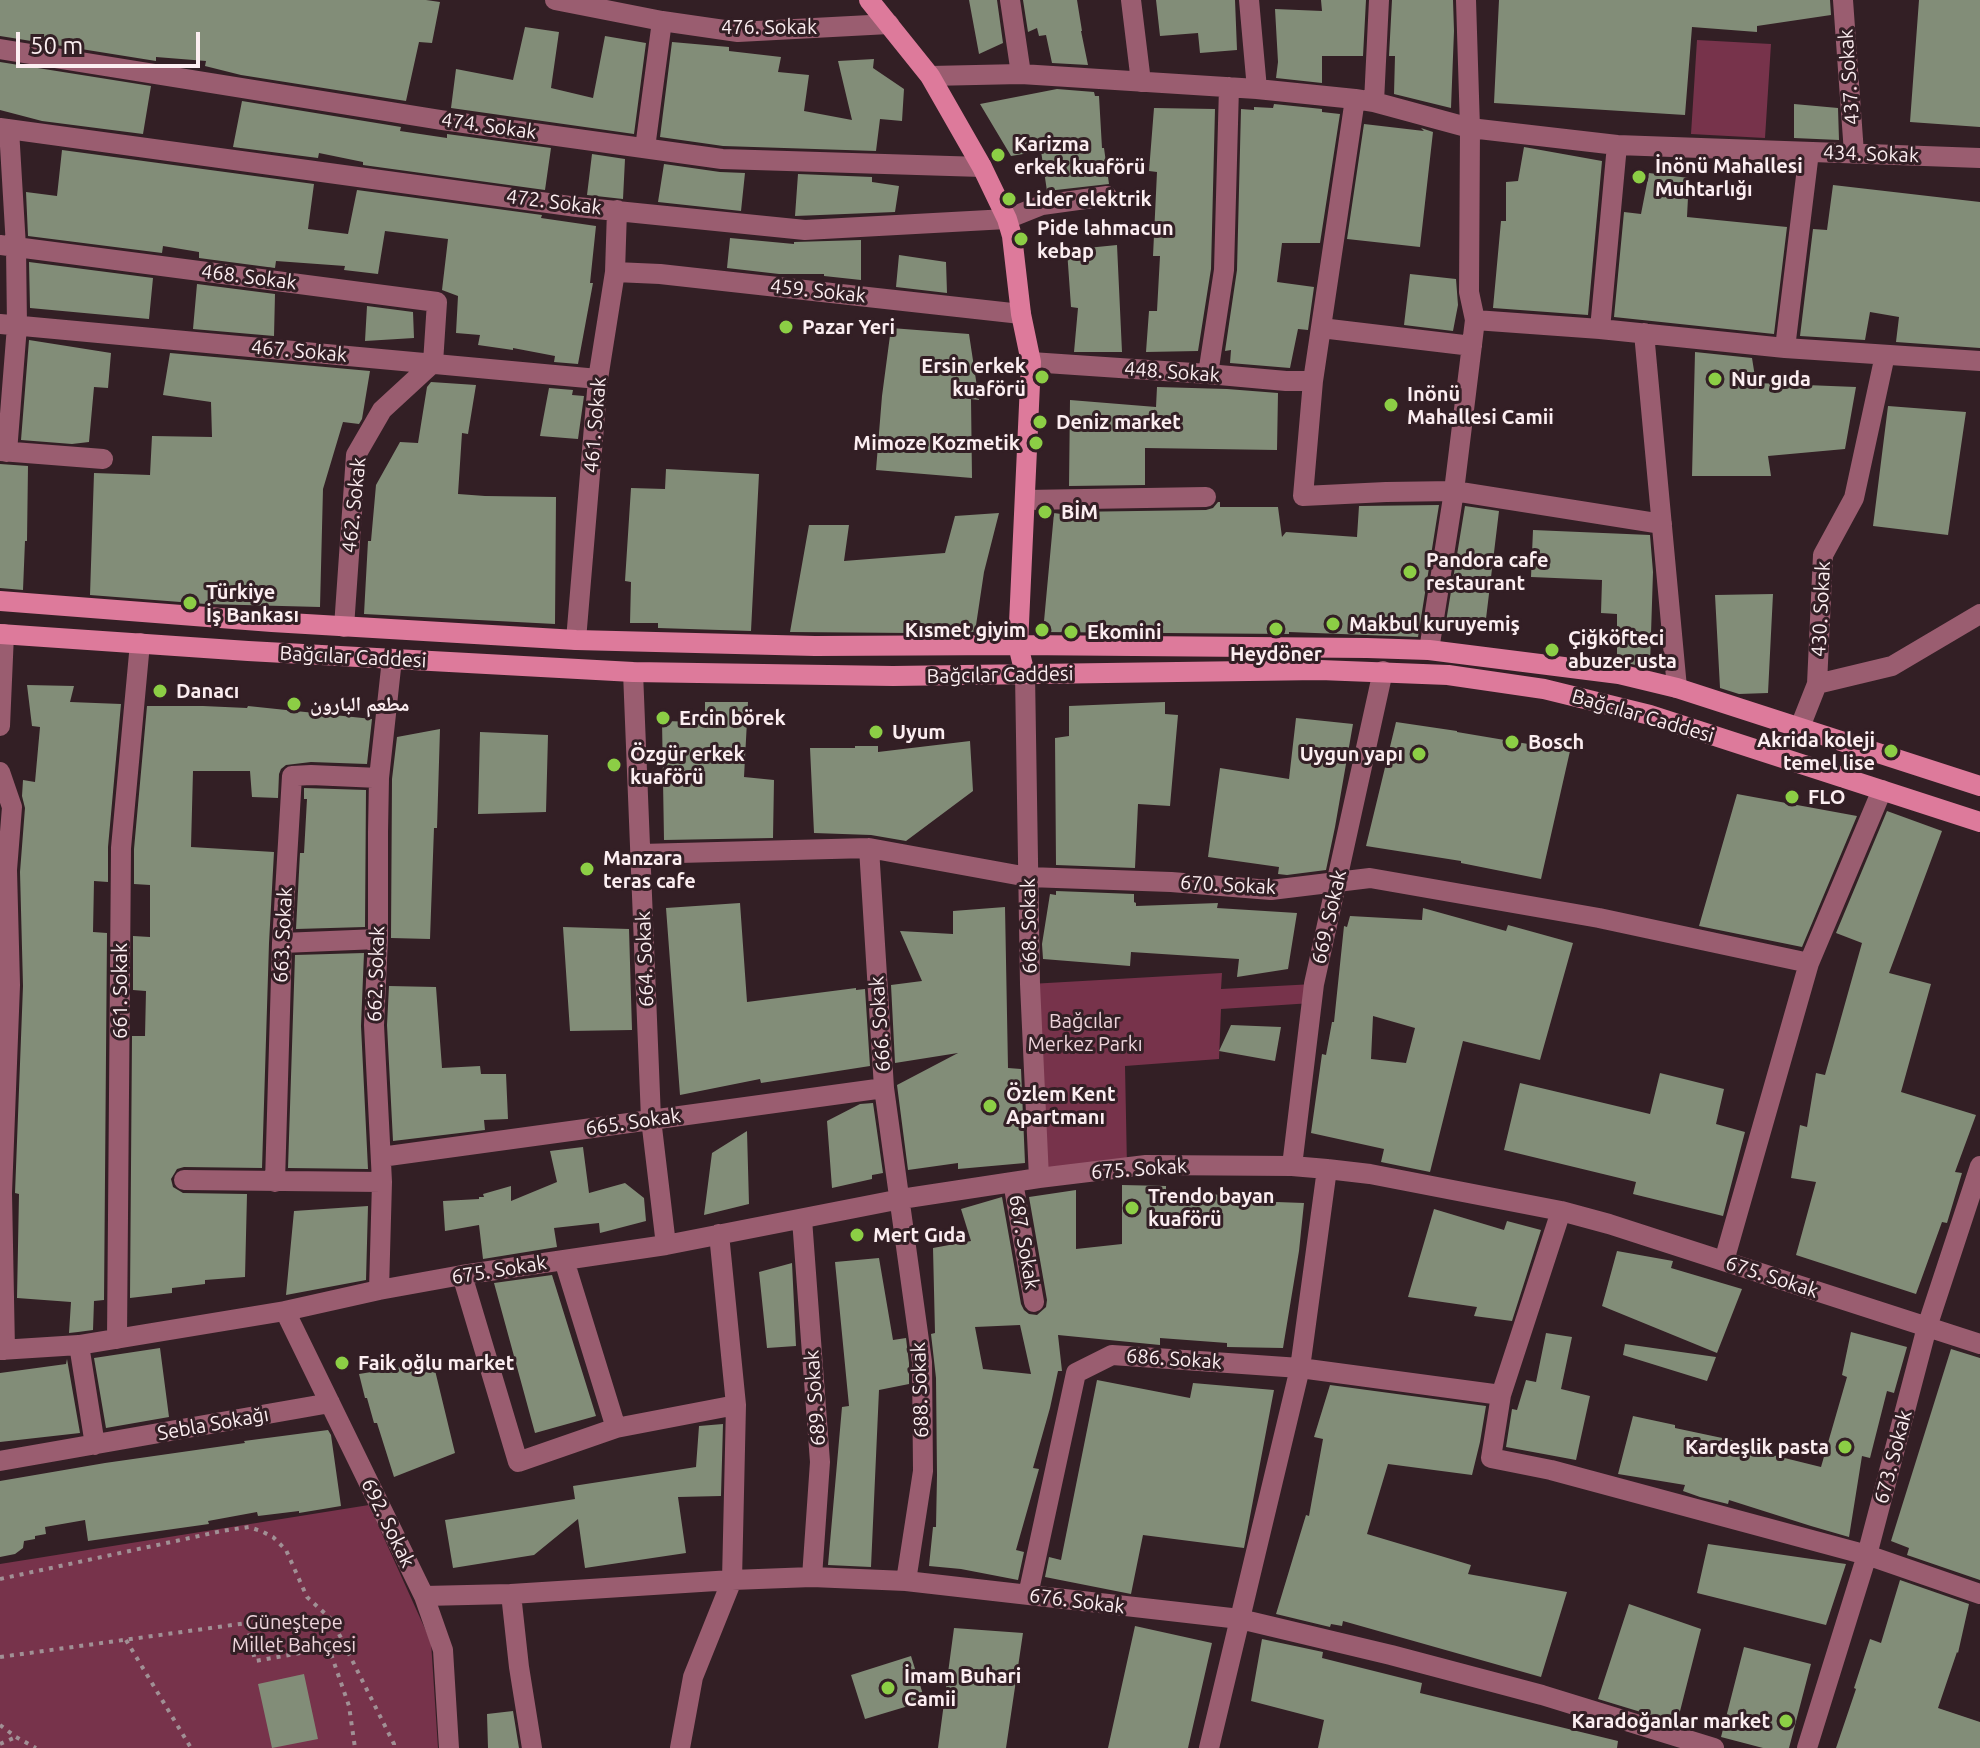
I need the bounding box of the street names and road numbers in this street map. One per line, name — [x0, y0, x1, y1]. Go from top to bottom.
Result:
street label: 476. Sokak — [721, 15, 817, 39]
street label: 437. Sokak — [1834, 28, 1864, 126]
street label: 474. Sokak — [440, 107, 538, 145]
street label: 434. Sokak — [1823, 140, 1919, 168]
street label: 472. Sokak — [505, 184, 603, 220]
street label: 468. Sokak — [200, 259, 298, 295]
street label: 459. Sokak — [769, 274, 867, 308]
street label: 467. Sokak — [250, 335, 348, 367]
street label: 448. Sokak — [1123, 357, 1221, 387]
street label: 461. Sokak — [579, 376, 611, 474]
street label: 462. Sokak — [337, 456, 371, 554]
street label: 430. Sokak — [1807, 560, 1835, 658]
street label: Bağcılar Caddesi — [279, 641, 427, 673]
street label: Bağcılar Caddesi — [926, 662, 1074, 688]
street label: Bağcılar Caddesi — [1569, 684, 1717, 748]
street label: 669. Sokak — [1307, 868, 1351, 966]
street label: 670. Sokak — [1179, 871, 1277, 899]
street label: 668. Sokak — [1016, 878, 1042, 974]
street label: 663. Sokak — [269, 886, 297, 984]
street label: 664. Sokak — [631, 911, 659, 1007]
street label: 662. Sokak — [362, 926, 390, 1022]
street label: 661. Sokak — [108, 943, 132, 1039]
street label: 666. Sokak — [865, 975, 895, 1073]
street label: 665. Sokak — [584, 1103, 682, 1141]
street label: 675. Sokak — [1090, 1154, 1188, 1184]
street label: 687. Sokak — [1004, 1193, 1044, 1291]
street label: 675. Sokak — [450, 1251, 548, 1289]
street label: 675. Sokak — [1723, 1251, 1821, 1303]
street label: 688. Sokak — [906, 1342, 934, 1438]
street label: 686. Sokak — [1125, 1344, 1223, 1374]
street label: 689. Sokak — [800, 1349, 830, 1447]
street label: Sebla Sokağı — [156, 1402, 270, 1446]
street label: 673. Sokak — [1869, 1408, 1917, 1506]
street label: 692. Sokak — [356, 1475, 420, 1571]
street label: 676. Sokak — [1028, 1583, 1126, 1619]

